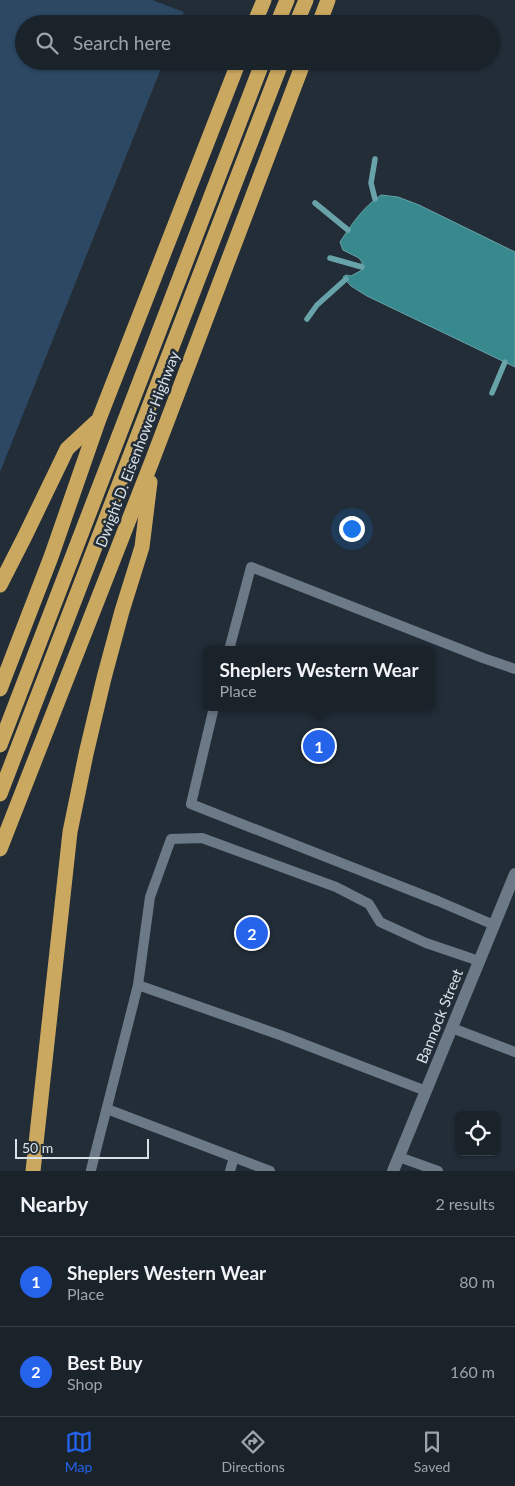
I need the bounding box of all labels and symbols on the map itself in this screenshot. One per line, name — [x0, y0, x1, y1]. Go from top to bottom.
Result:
street label: Dwight D. Eisenhower Highway — [91, 348, 183, 550]
your location — [339, 516, 365, 542]
pin: 1 — [303, 727, 335, 765]
pin: 2 — [236, 914, 268, 952]
street label: Bannock Street — [412, 966, 466, 1066]
scale bar — [15, 1136, 149, 1159]

